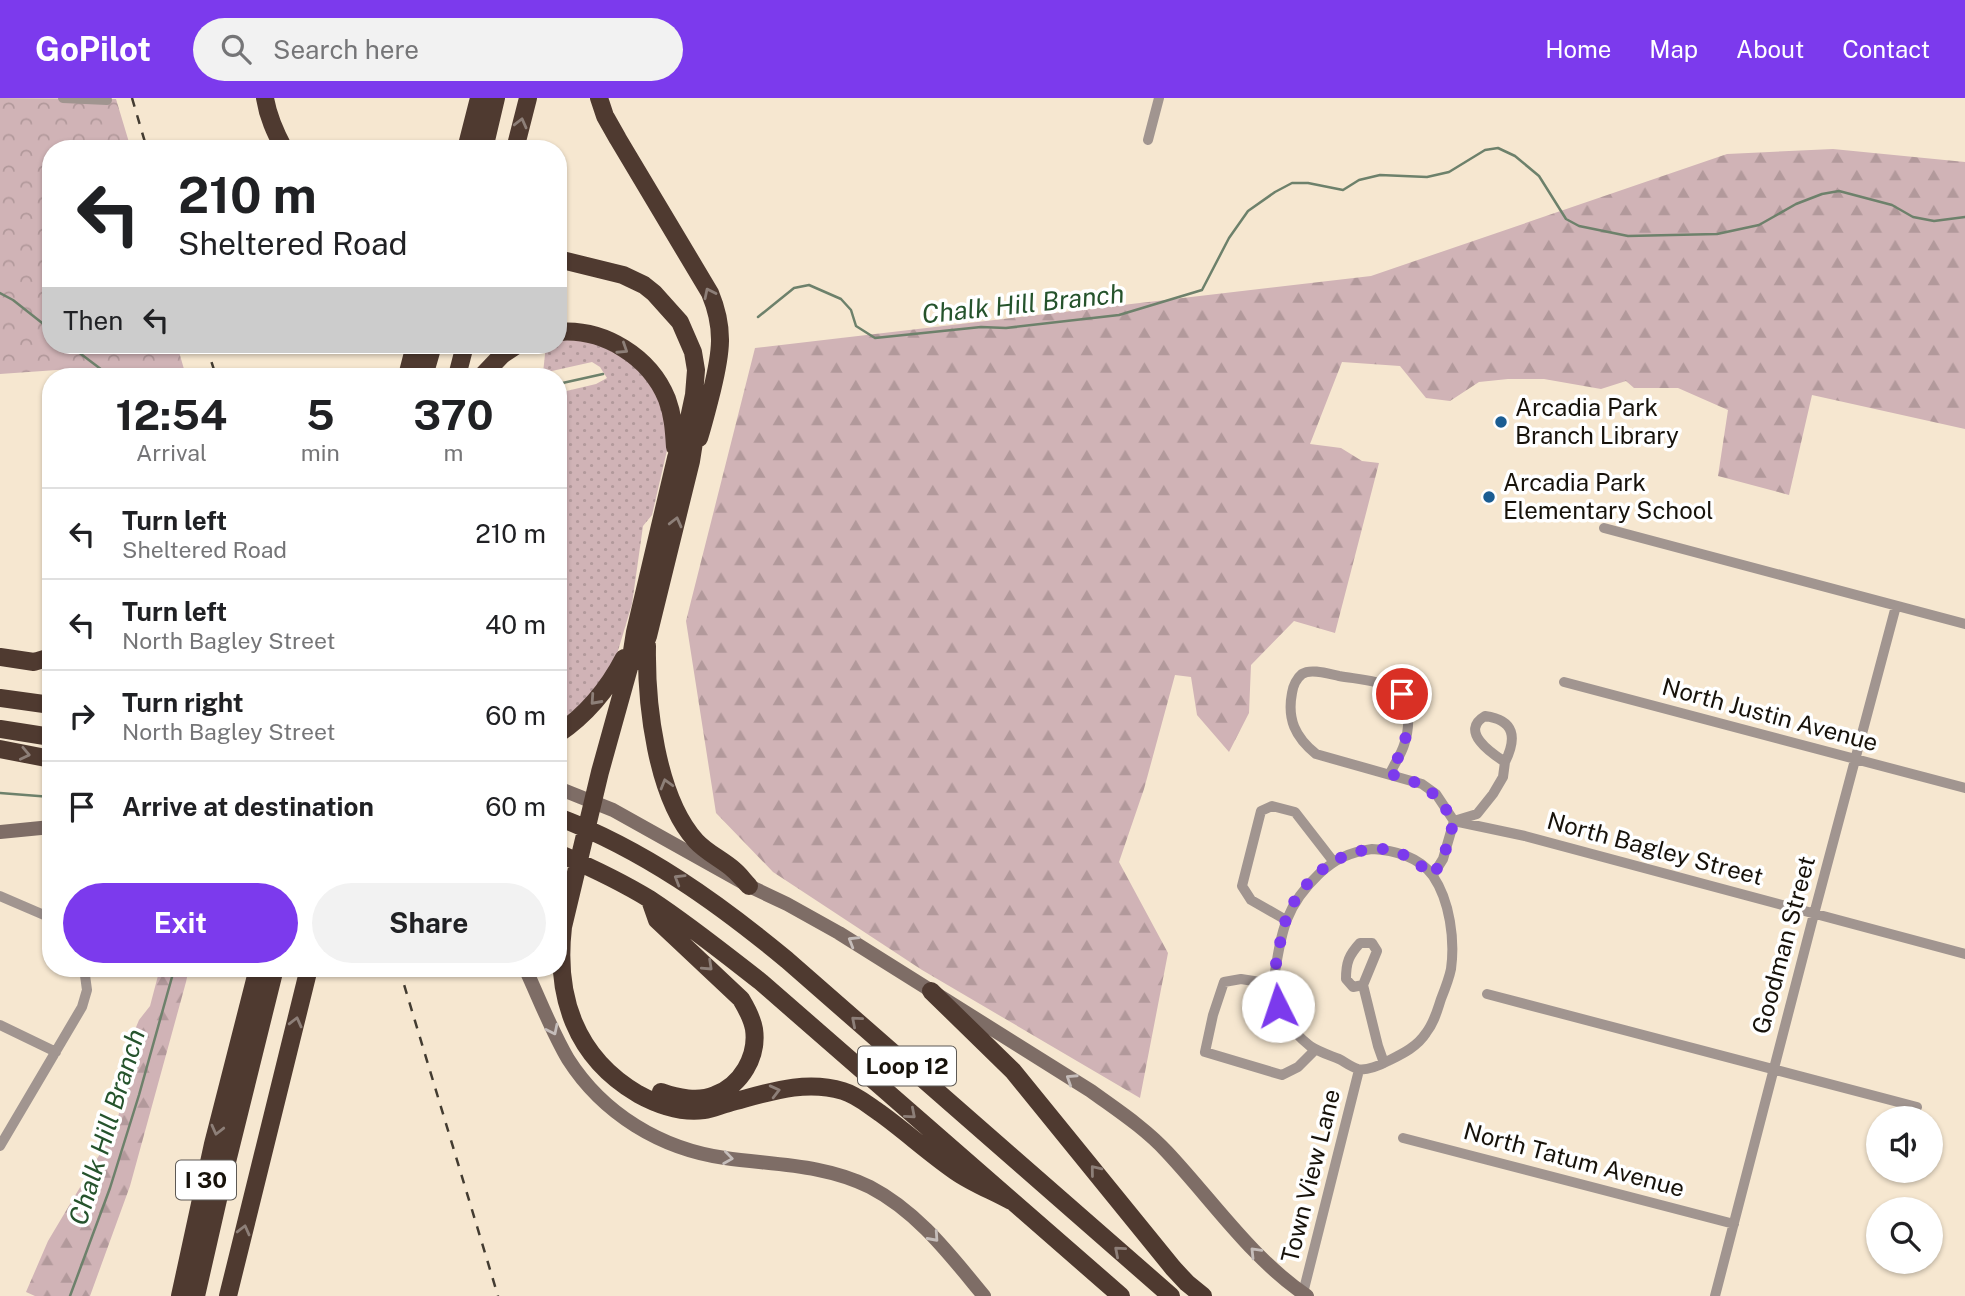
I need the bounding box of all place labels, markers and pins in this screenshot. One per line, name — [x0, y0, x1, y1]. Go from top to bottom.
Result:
place label: Arcadia Park Branch Library — [1515, 393, 1679, 449]
marker: Arcadia Park Branch Library — [1493, 414, 1509, 430]
place label: Arcadia Park Elementary School — [1503, 468, 1714, 524]
marker: Arcadia Park Elementary School — [1481, 489, 1497, 505]
pin — [1372, 664, 1432, 724]

